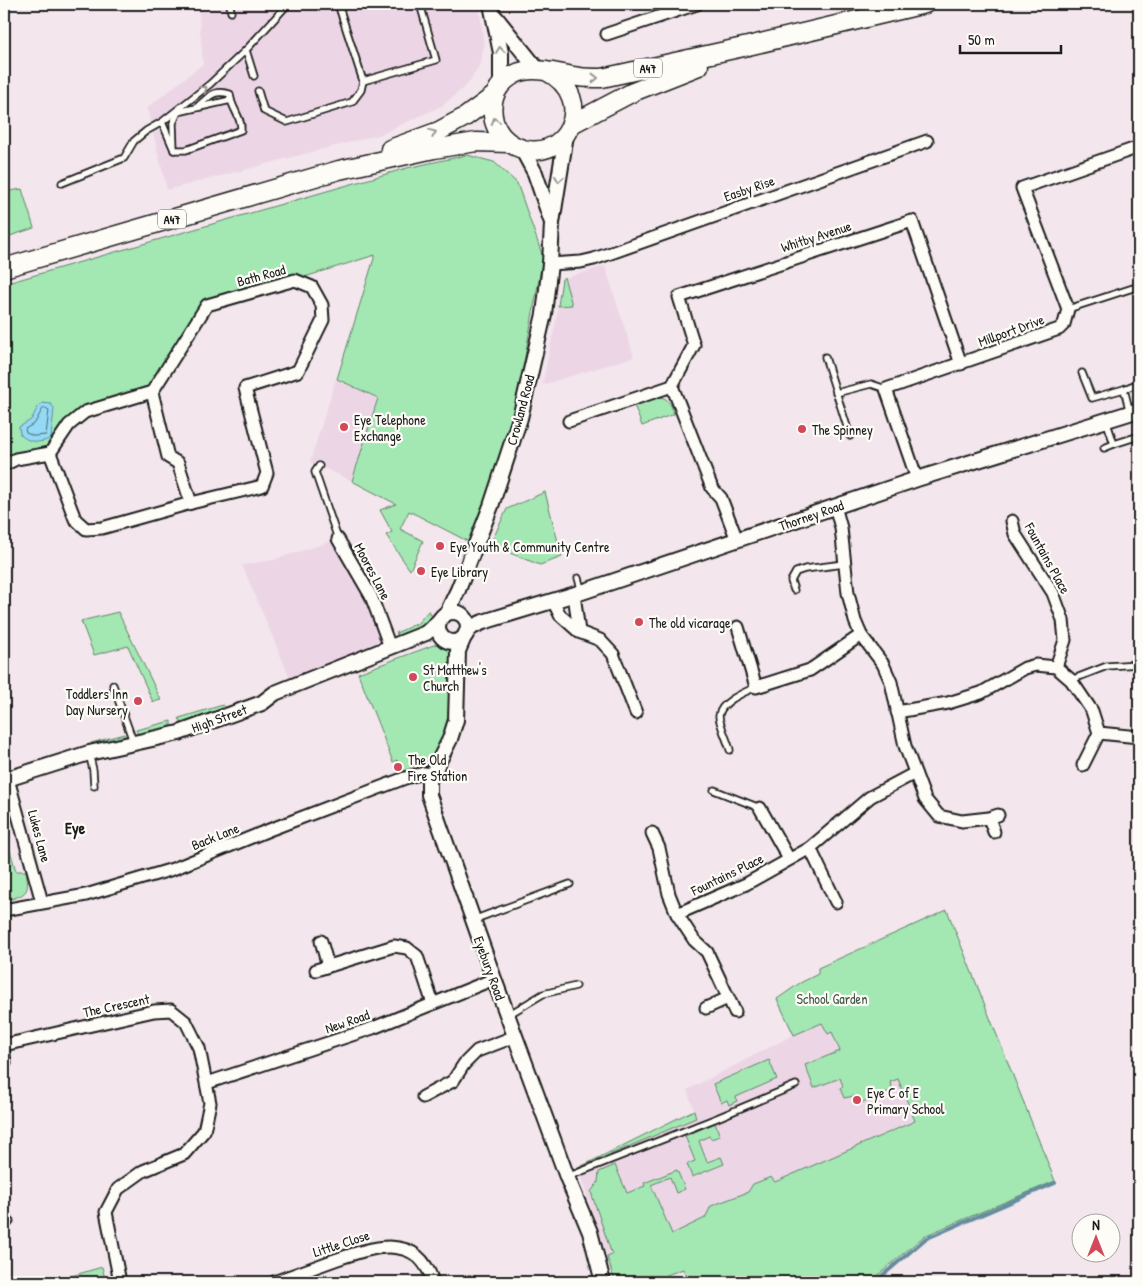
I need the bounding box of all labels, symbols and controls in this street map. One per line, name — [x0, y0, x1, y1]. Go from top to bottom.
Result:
scale bar — [960, 22, 1062, 54]
text: 50 m — [968, 29, 995, 50]
one-way arrow — [495, 46, 506, 54]
road number: A47 — [634, 58, 662, 78]
one-way arrow — [591, 73, 599, 83]
one-way arrow — [198, 87, 207, 95]
one-way arrow — [491, 118, 501, 126]
one-way arrow — [428, 128, 437, 139]
street label: Easby Rise — [721, 170, 778, 206]
one-way arrow — [554, 175, 565, 183]
road number: A47 — [158, 210, 186, 228]
street label: Whitby Avenue — [778, 216, 854, 257]
street label: Bath Road — [235, 259, 288, 291]
street label: Millport Drive — [975, 309, 1047, 352]
street label: Crowland Road — [501, 372, 539, 447]
place label: Eye Telephone Exchange — [354, 410, 426, 446]
place label: The Spinney — [812, 420, 873, 440]
marker: Eye Telephone Exchange — [338, 421, 350, 433]
marker: The Spinney — [796, 423, 808, 435]
street label: Thorney Road — [776, 495, 847, 536]
street label: Fountains Place — [1020, 518, 1075, 597]
place label: Eye Youth & Community Centre — [450, 537, 610, 557]
street label: Moores Lane — [350, 539, 396, 603]
marker: Eye Youth & Community Centre — [434, 540, 446, 552]
place label: Eye Library — [431, 562, 488, 582]
marker: Eye Library — [415, 565, 427, 577]
place label: The old vicarage — [649, 613, 731, 633]
marker: The old vicarage — [633, 616, 645, 628]
place label: St Matthew's Church — [423, 660, 487, 695]
marker: St Matthew's Church — [407, 671, 419, 683]
place label: Toddlers Inn Day Nursery — [66, 684, 128, 720]
marker: Toddlers Inn Day Nursery — [132, 695, 144, 707]
street label: High Street — [189, 699, 250, 738]
place label: The Old Fire Station — [407, 750, 467, 785]
marker: The Old Fire Station — [392, 761, 404, 773]
street label: Lukes Lane — [24, 808, 56, 865]
district label: Eye — [65, 817, 86, 840]
street label: Back Lane — [188, 818, 242, 854]
street label: Fountains Place — [687, 848, 767, 900]
street label: Eyebury Road — [469, 933, 510, 1003]
street label: The Crescent — [81, 989, 151, 1021]
park label: School Garden — [797, 989, 867, 1008]
street label: New Road — [322, 1004, 372, 1037]
place label: Eye C of E Primary School — [867, 1083, 945, 1119]
marker: Eye C of E Primary School — [851, 1094, 863, 1106]
north arrow — [1070, 1214, 1120, 1264]
text: N — [1092, 1215, 1100, 1234]
street label: Little Close — [310, 1225, 372, 1261]

